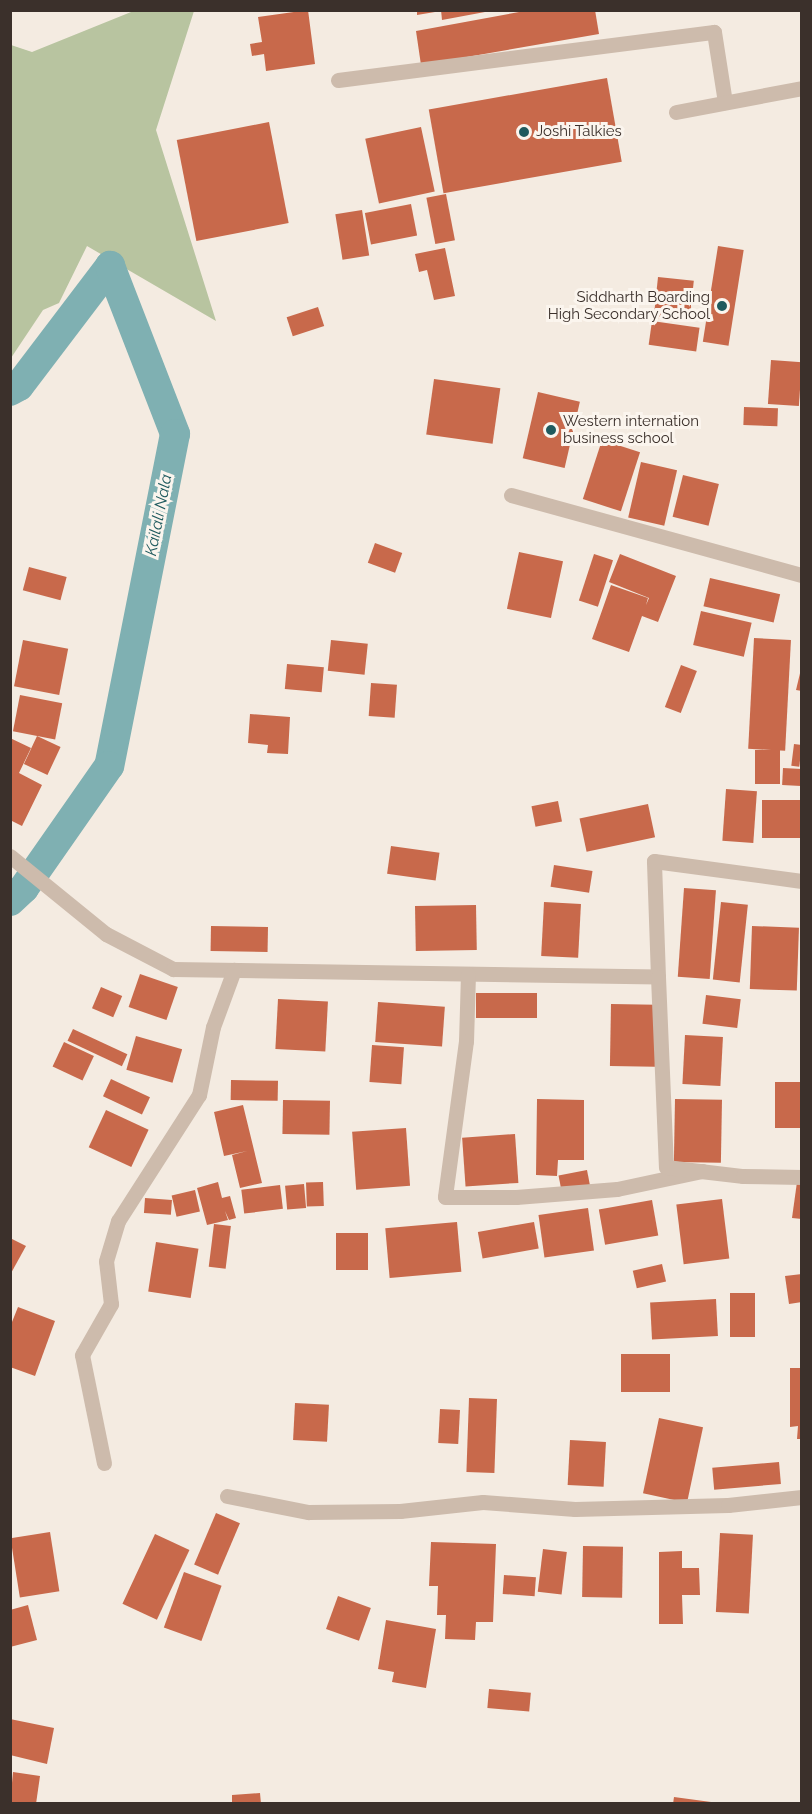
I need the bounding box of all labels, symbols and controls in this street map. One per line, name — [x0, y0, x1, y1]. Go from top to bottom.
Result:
place label: Joshi Talkies — [536, 123, 622, 141]
marker: Joshi Talkies — [517, 125, 531, 139]
place label: Siddharth Boarding High Secondary School — [547, 288, 710, 323]
marker: Siddharth Boarding High Secondary School — [715, 299, 729, 313]
place label: Western internation business school — [563, 412, 699, 447]
marker: Western internation business school — [544, 423, 558, 437]
water label: Kailali Nala — [142, 473, 176, 557]

